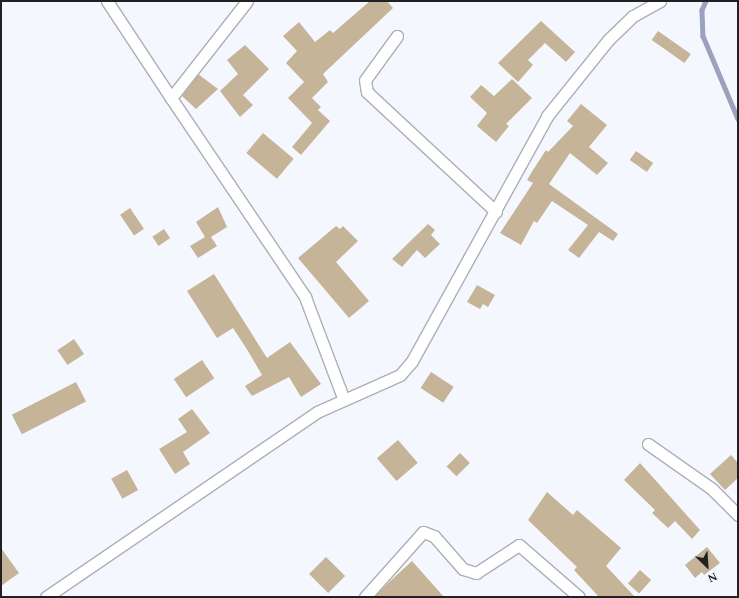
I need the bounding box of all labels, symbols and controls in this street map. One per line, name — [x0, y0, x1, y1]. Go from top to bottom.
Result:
north arrow — [687, 546, 727, 586]
text: N — [705, 568, 720, 587]

